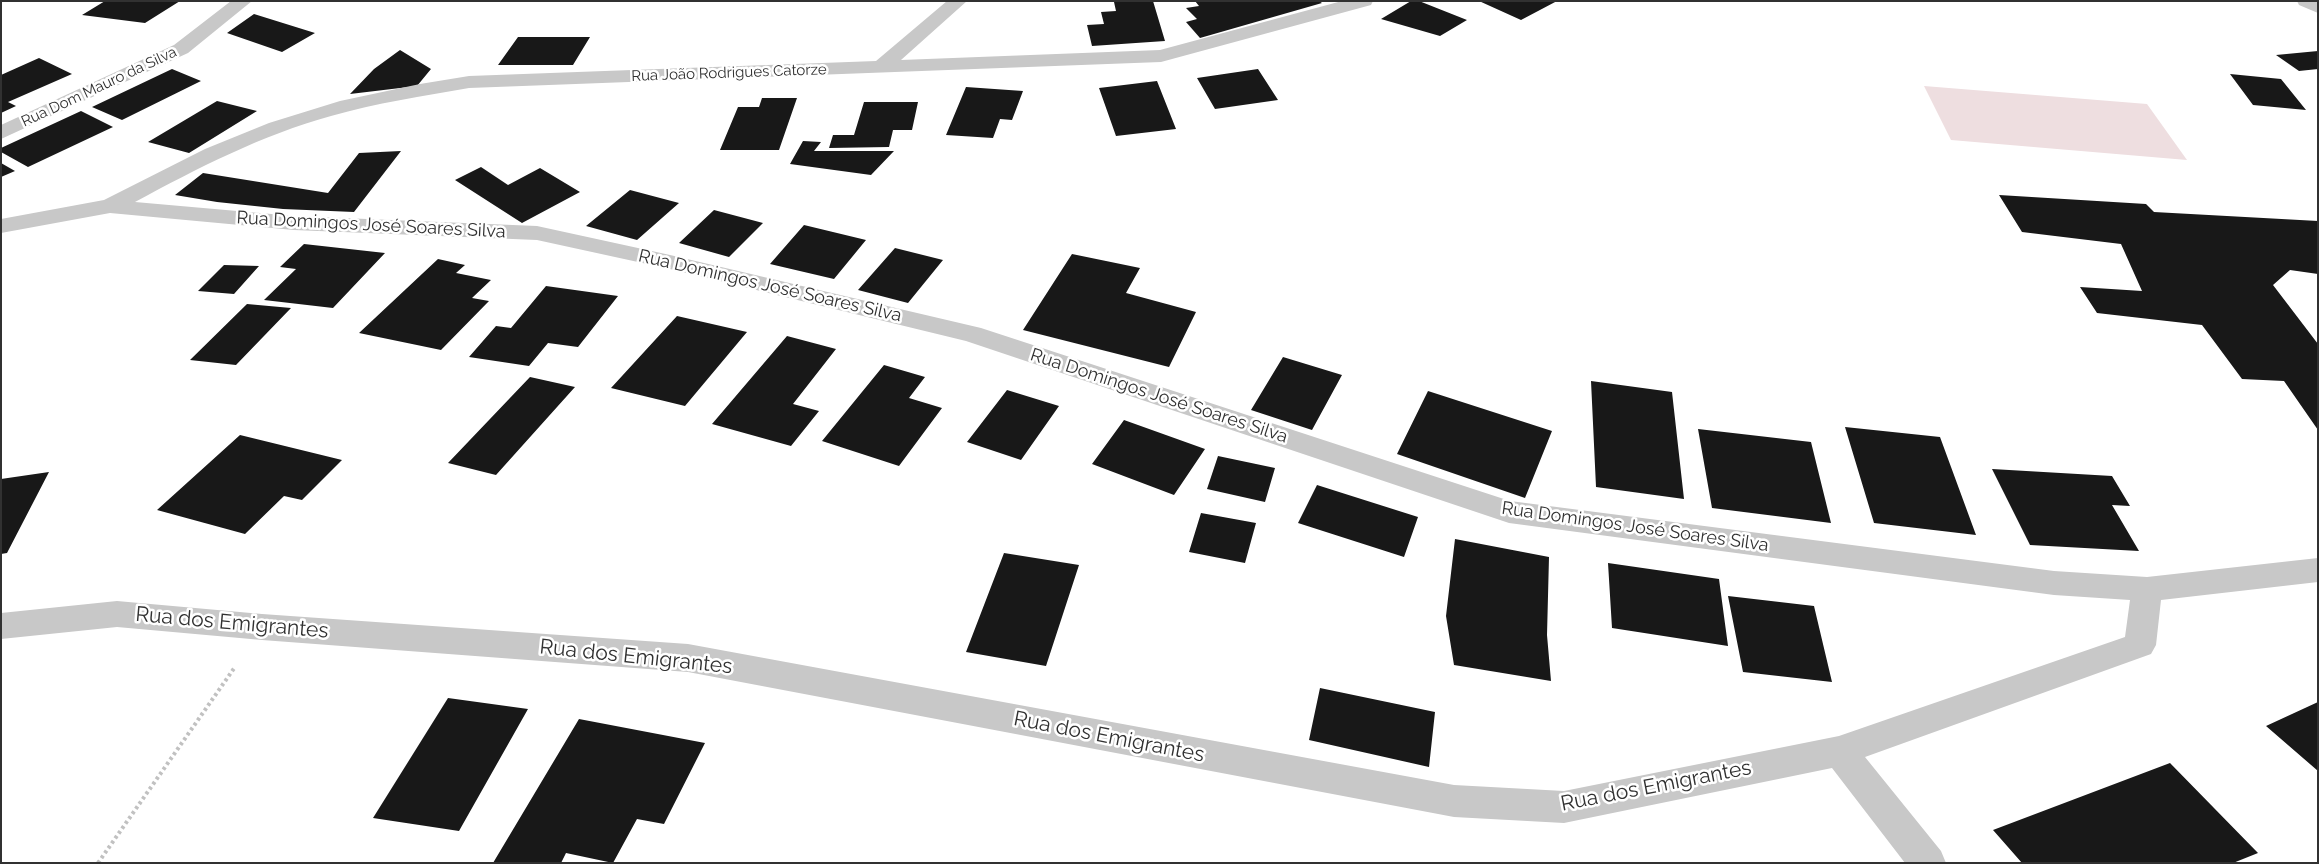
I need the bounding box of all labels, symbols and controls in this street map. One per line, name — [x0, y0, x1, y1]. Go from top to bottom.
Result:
street label: Rua Dom Mauro da Silva — [18, 43, 180, 131]
street label: Rua João Rodrigues Catorze — [631, 61, 827, 85]
street label: Rua Domingos José Soares Silva — [236, 207, 506, 243]
street label: Rua Domingos José Soares Silva — [636, 245, 904, 327]
street label: Rua Domingos José Soares Silva — [1028, 344, 1290, 448]
street label: Rua Domingos José Soares Silva — [1500, 498, 1770, 556]
street label: Rua dos Emigrantes — [134, 602, 330, 644]
street label: Rua dos Emigrantes — [538, 634, 734, 680]
street label: Rua dos Emigrantes — [1012, 706, 1206, 768]
street label: Rua dos Emigrantes — [1559, 755, 1753, 817]

